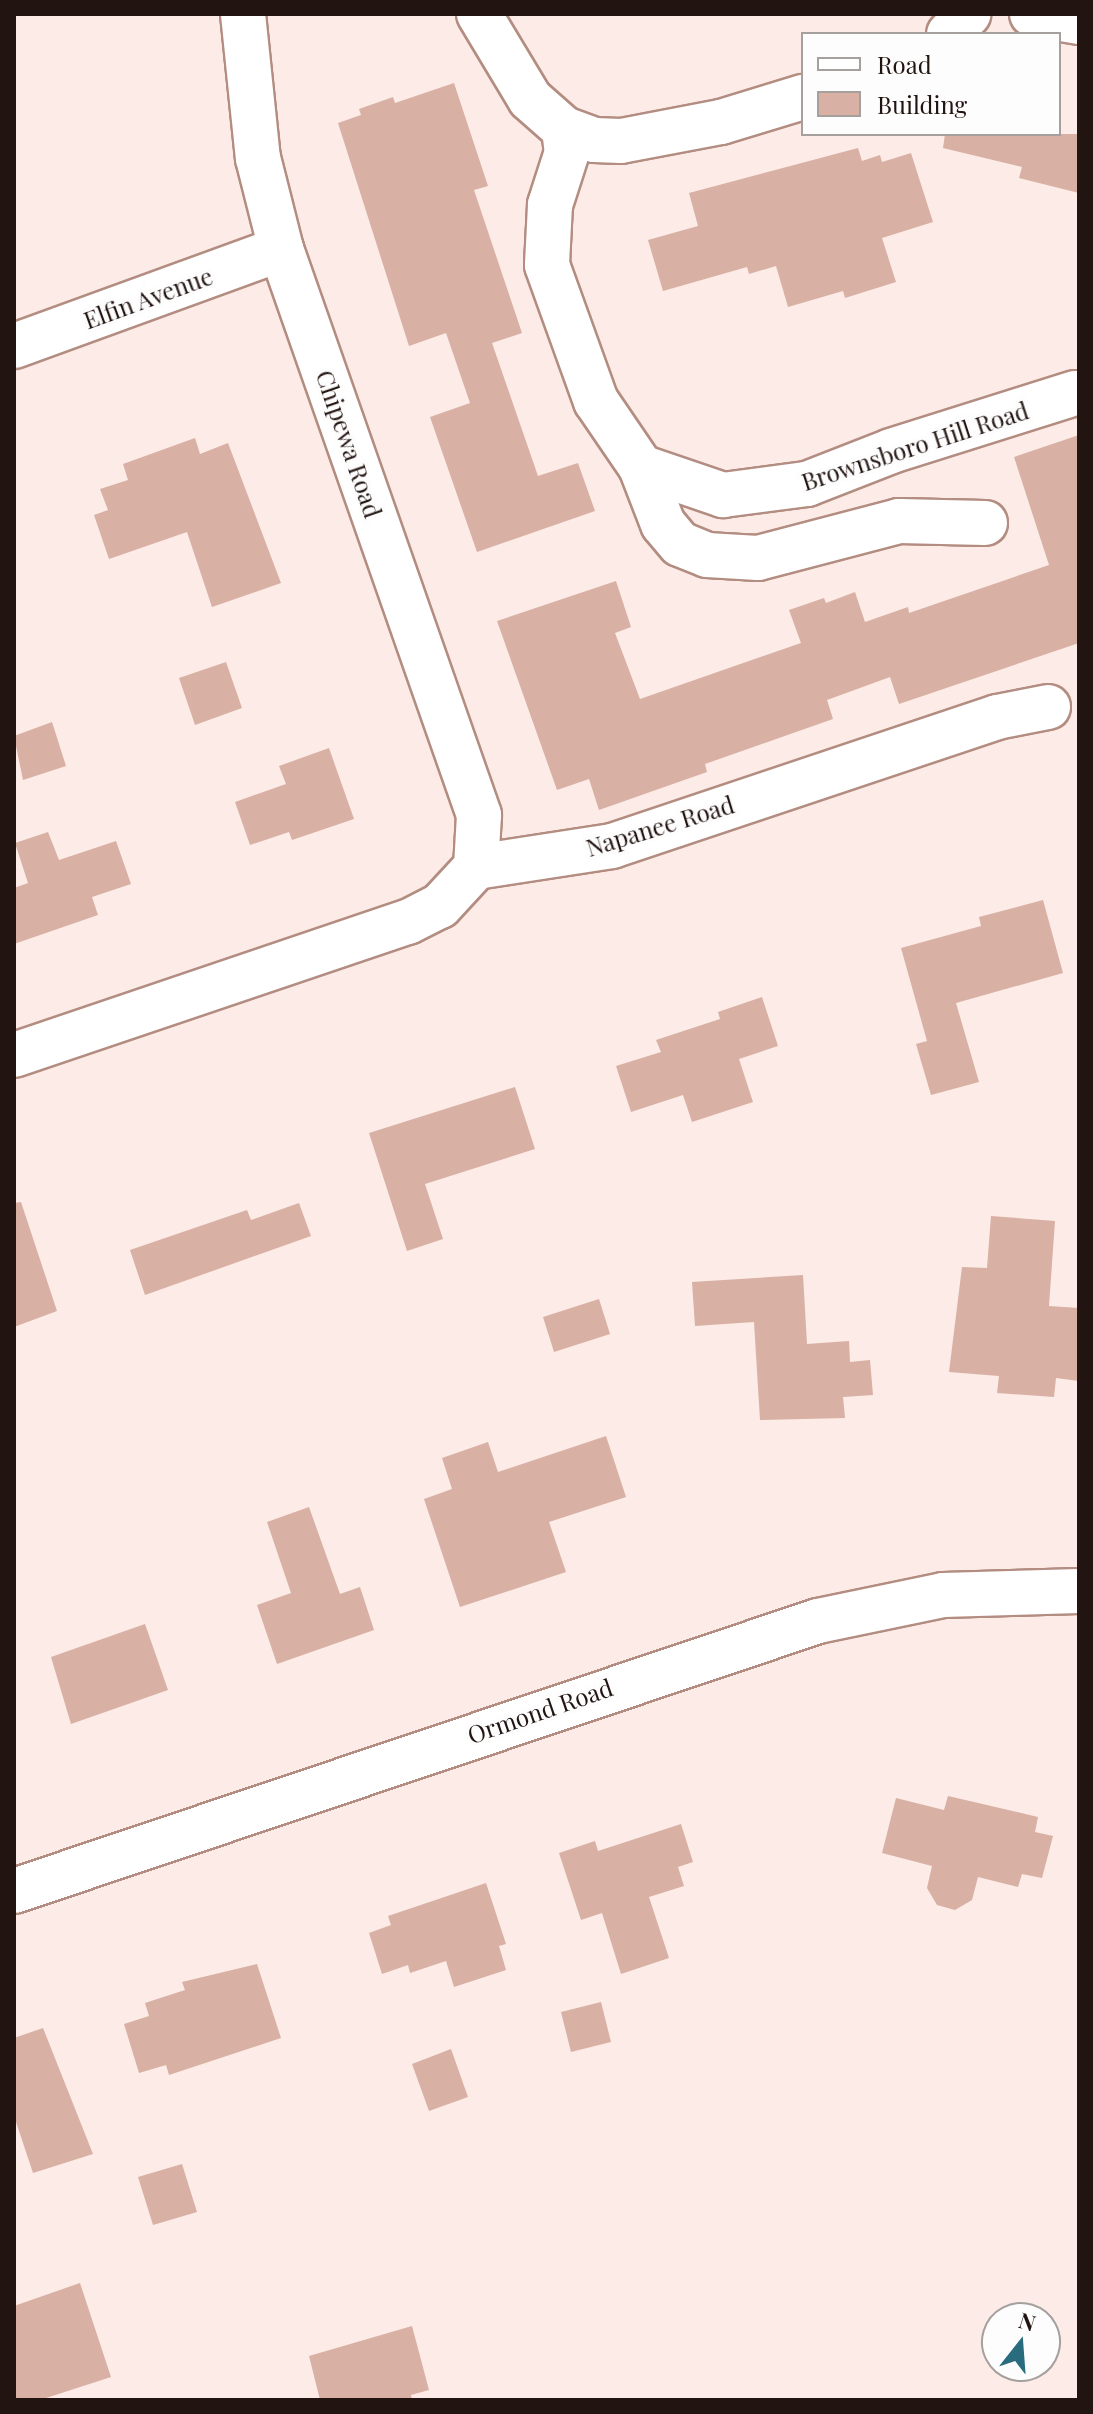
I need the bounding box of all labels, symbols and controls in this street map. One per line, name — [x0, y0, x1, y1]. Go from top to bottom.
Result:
legend — [801, 32, 1061, 136]
text: Road — [877, 48, 932, 80]
text: Building — [877, 88, 967, 120]
street label: Elfin Avenue — [79, 261, 217, 335]
street label: Chipewa Road — [310, 366, 388, 522]
street label: Brownsboro Hill Road — [798, 396, 1032, 496]
street label: Napanee Road — [582, 790, 738, 862]
street label: Ormond Road — [464, 1673, 616, 1749]
north arrow — [981, 2302, 1061, 2382]
text: N — [1015, 2304, 1039, 2338]

